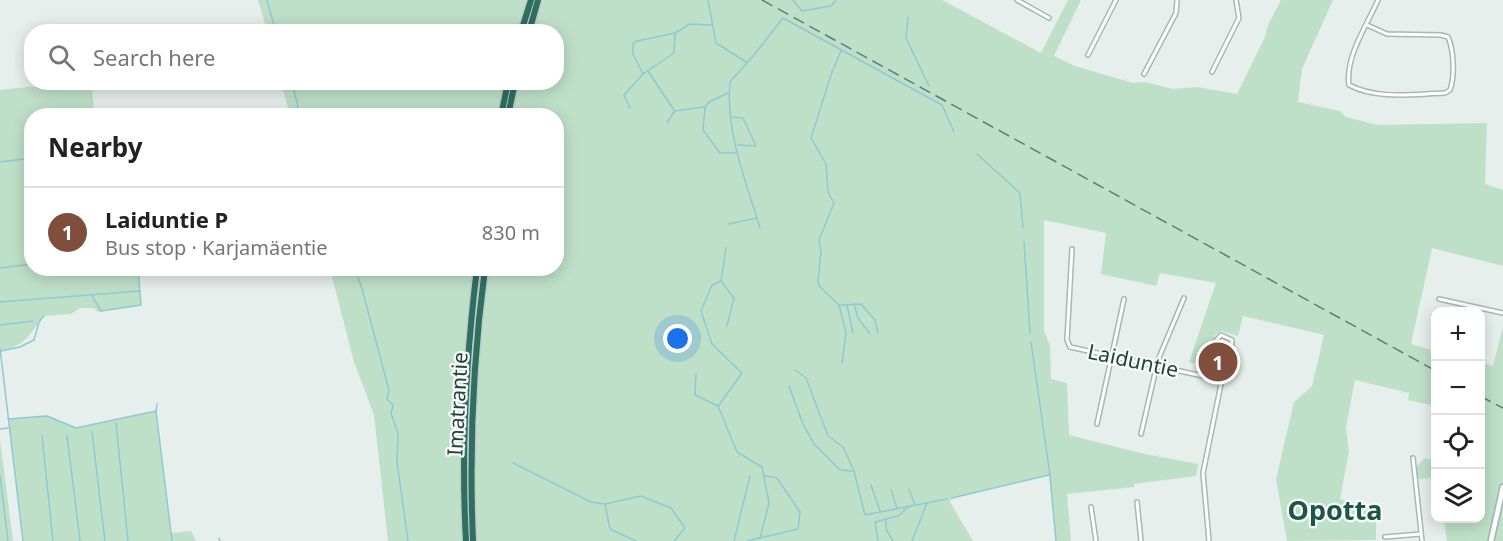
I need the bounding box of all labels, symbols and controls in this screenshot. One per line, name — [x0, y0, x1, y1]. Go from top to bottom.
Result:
search box — [24, 24, 564, 90]
icon: search — [45, 41, 78, 74]
text: Search here — [93, 42, 215, 72]
text: Nearby — [48, 129, 143, 165]
text: Laiduntie P — [105, 204, 228, 234]
text: 1 — [62, 219, 73, 246]
text: 830 m — [482, 219, 540, 246]
text: Bus stop · Karjamäentie — [105, 234, 328, 261]
map controls — [1431, 307, 1485, 523]
button: + — [1431, 307, 1485, 361]
your location — [663, 324, 692, 353]
street label: Laiduntie — [1085, 337, 1181, 383]
pin: 1 — [1198, 340, 1238, 385]
street label: Imatrantie — [440, 351, 474, 457]
button: − — [1431, 361, 1485, 415]
button: locate — [1431, 415, 1485, 469]
button: layers — [1431, 469, 1485, 523]
district label: Opotta — [1288, 491, 1382, 528]

